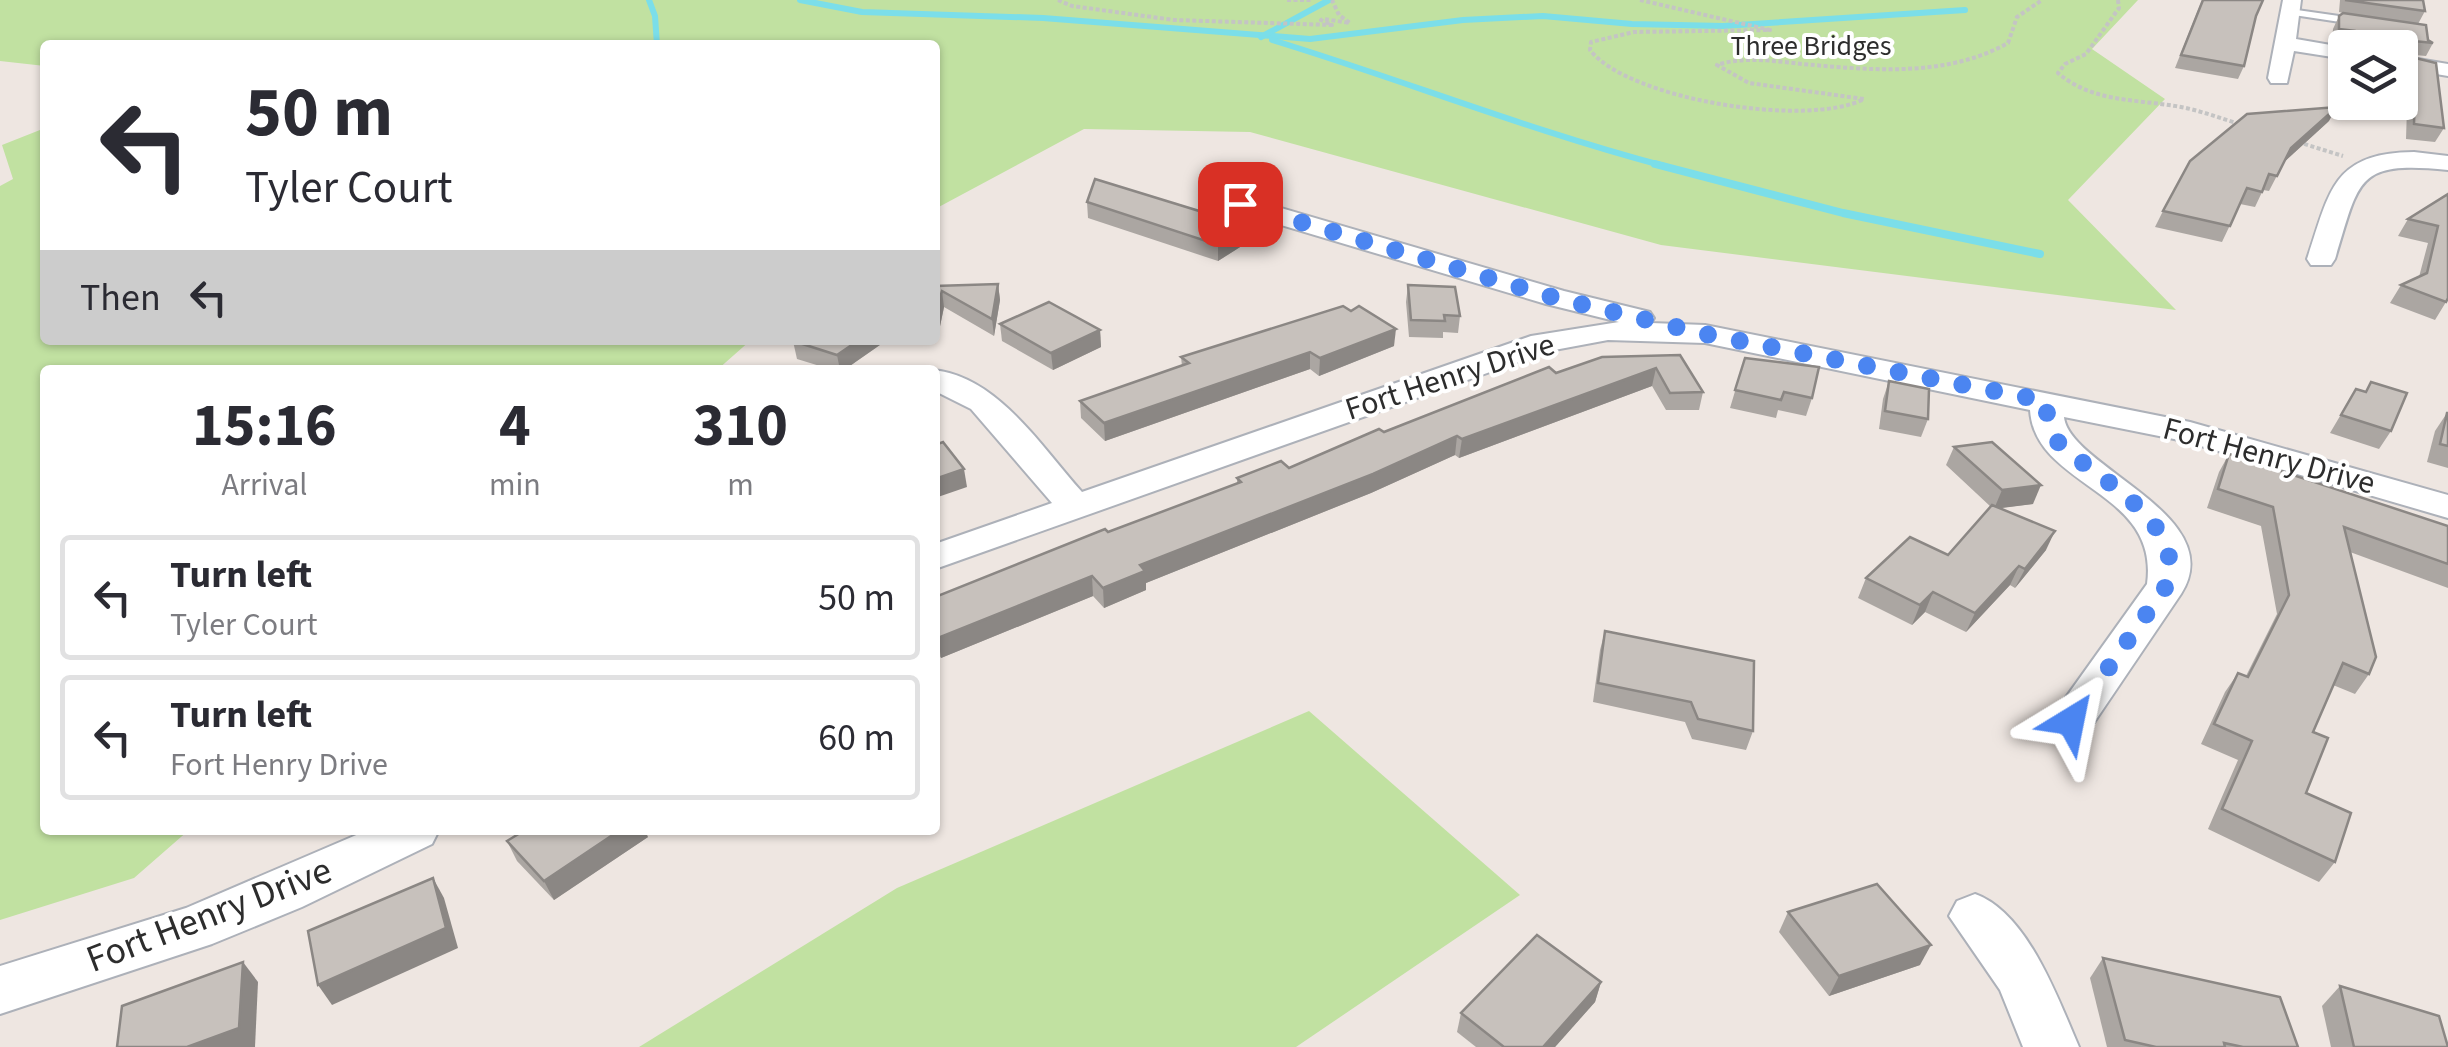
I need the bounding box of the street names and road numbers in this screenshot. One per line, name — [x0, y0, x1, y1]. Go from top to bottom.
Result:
street label: Three Bridges — [1730, 26, 1892, 66]
street label: Fort Henry Drive — [1339, 321, 1561, 433]
street label: Fort Henry Drive — [2158, 406, 2380, 506]
street label: Fort Henry Drive — [79, 843, 339, 987]

